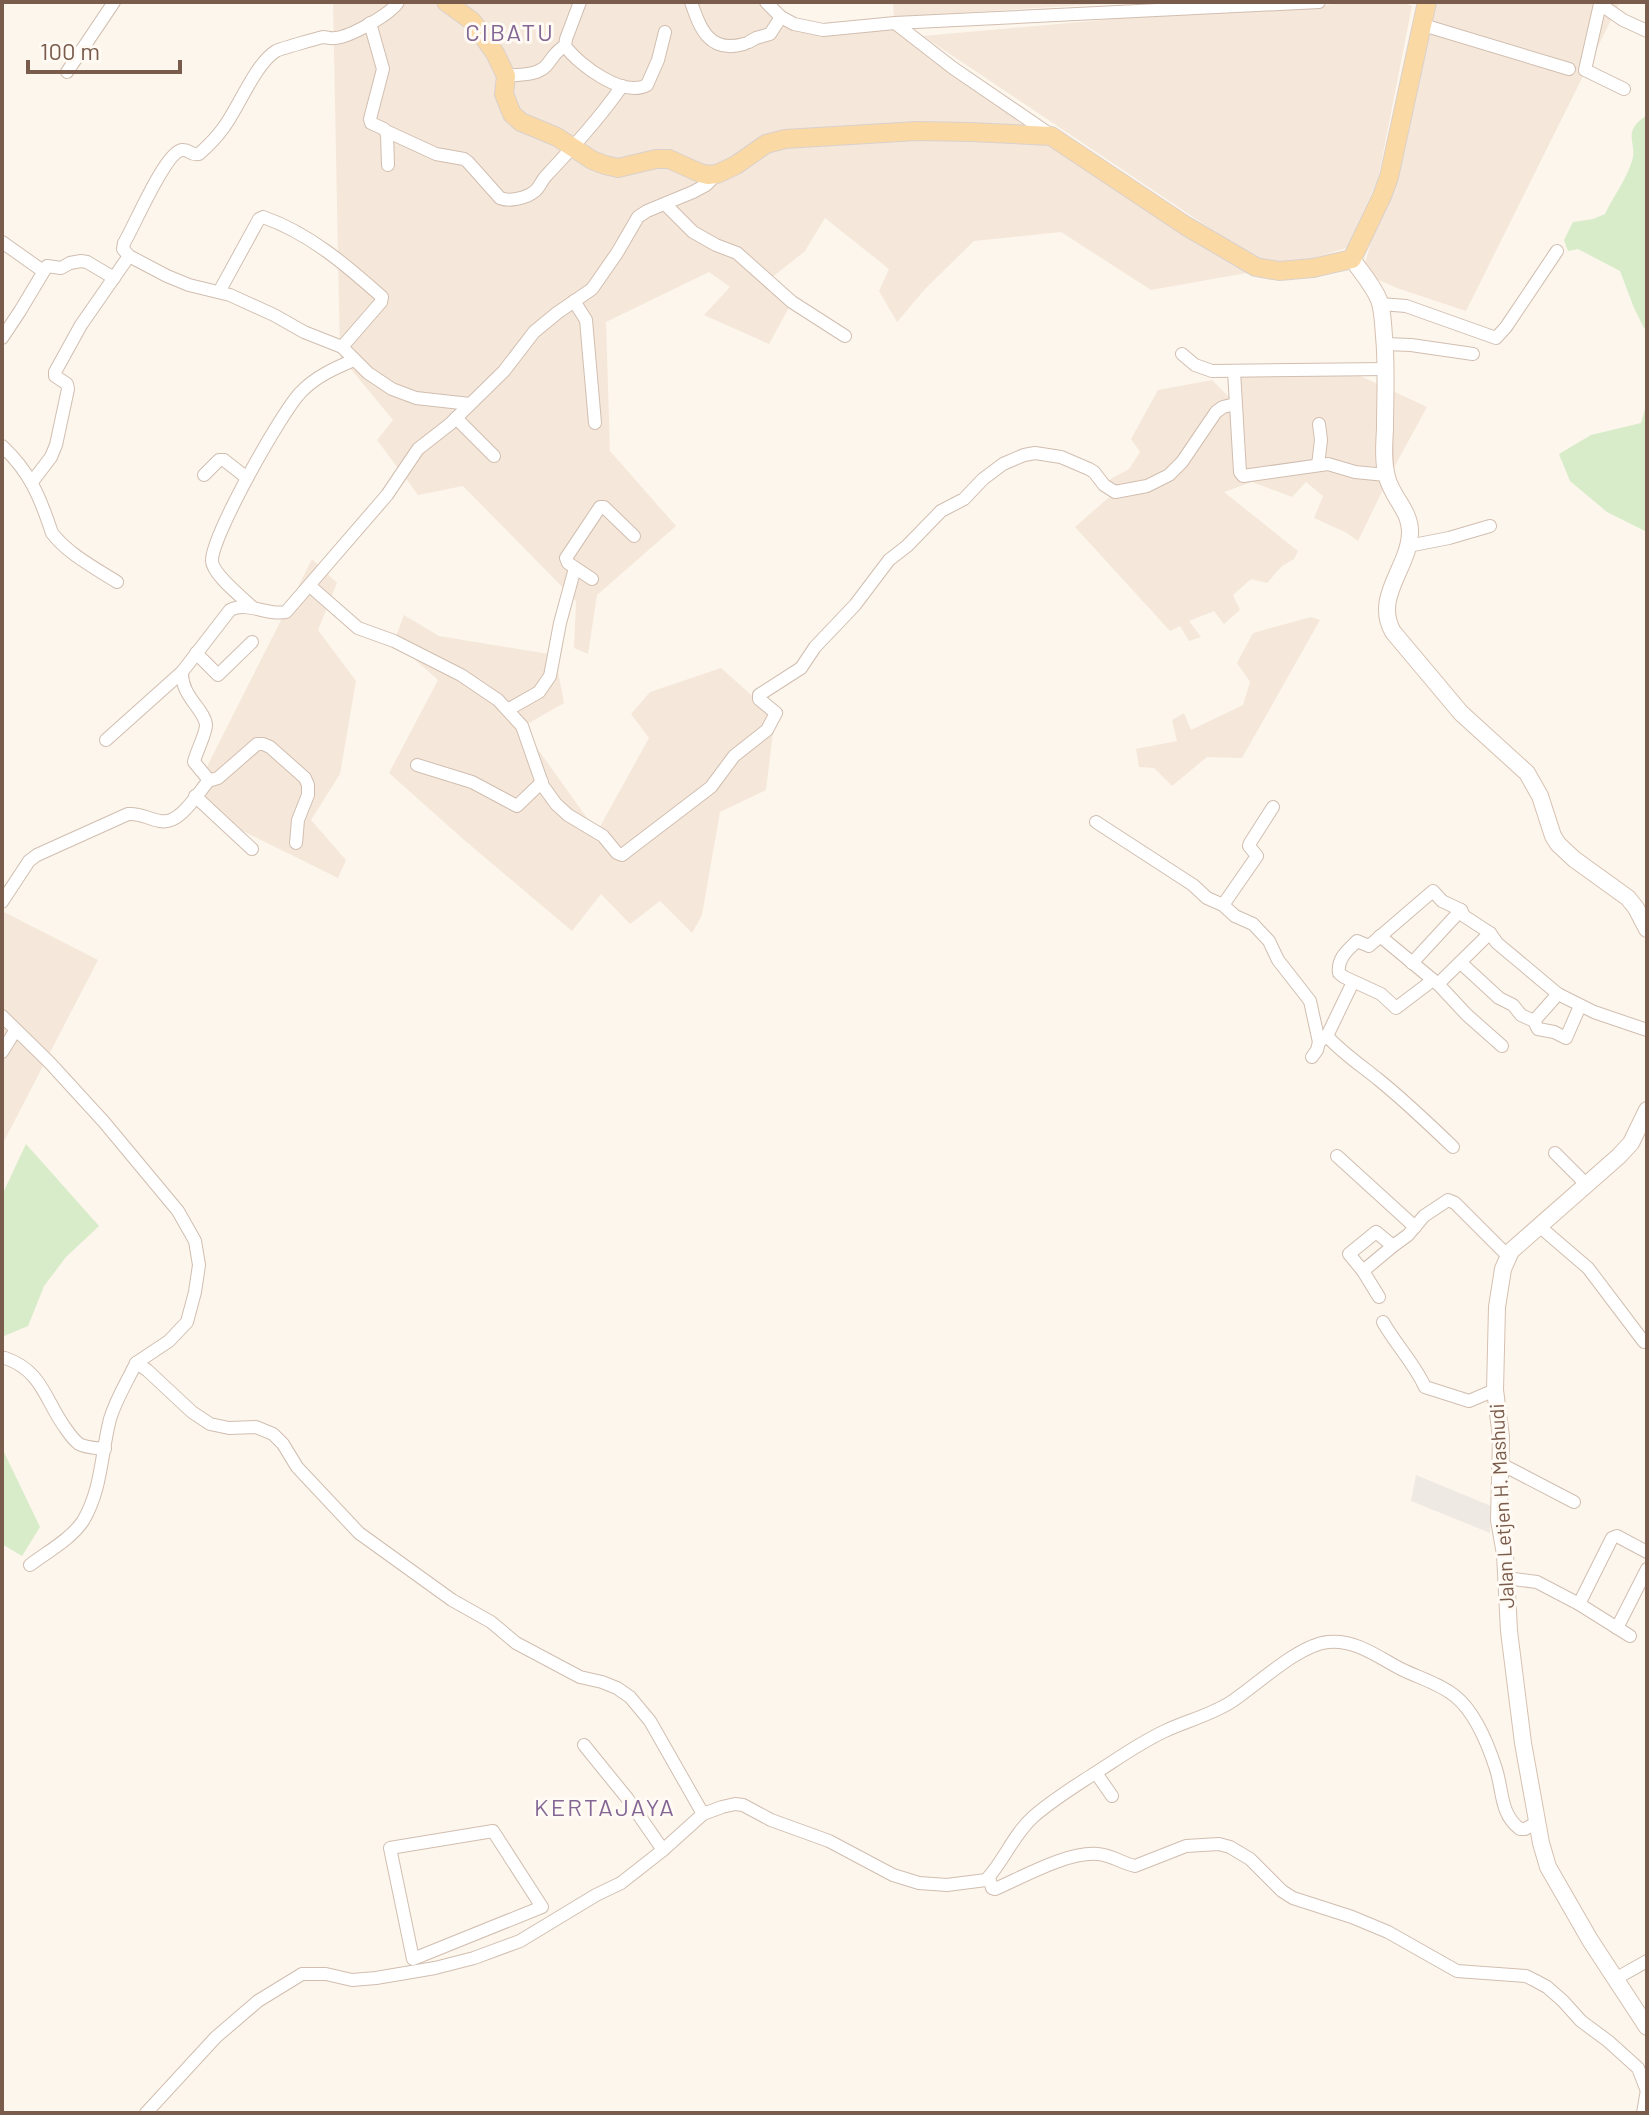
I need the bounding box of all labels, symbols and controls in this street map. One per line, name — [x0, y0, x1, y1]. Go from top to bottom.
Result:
district label: CIBATU — [465, 17, 555, 46]
scale bar — [28, 24, 180, 74]
text: 100 m — [40, 36, 100, 65]
street label: Jalan Letjen H. Mashudi — [1484, 1403, 1518, 1609]
district label: KERTAJAYA — [534, 1792, 676, 1821]

